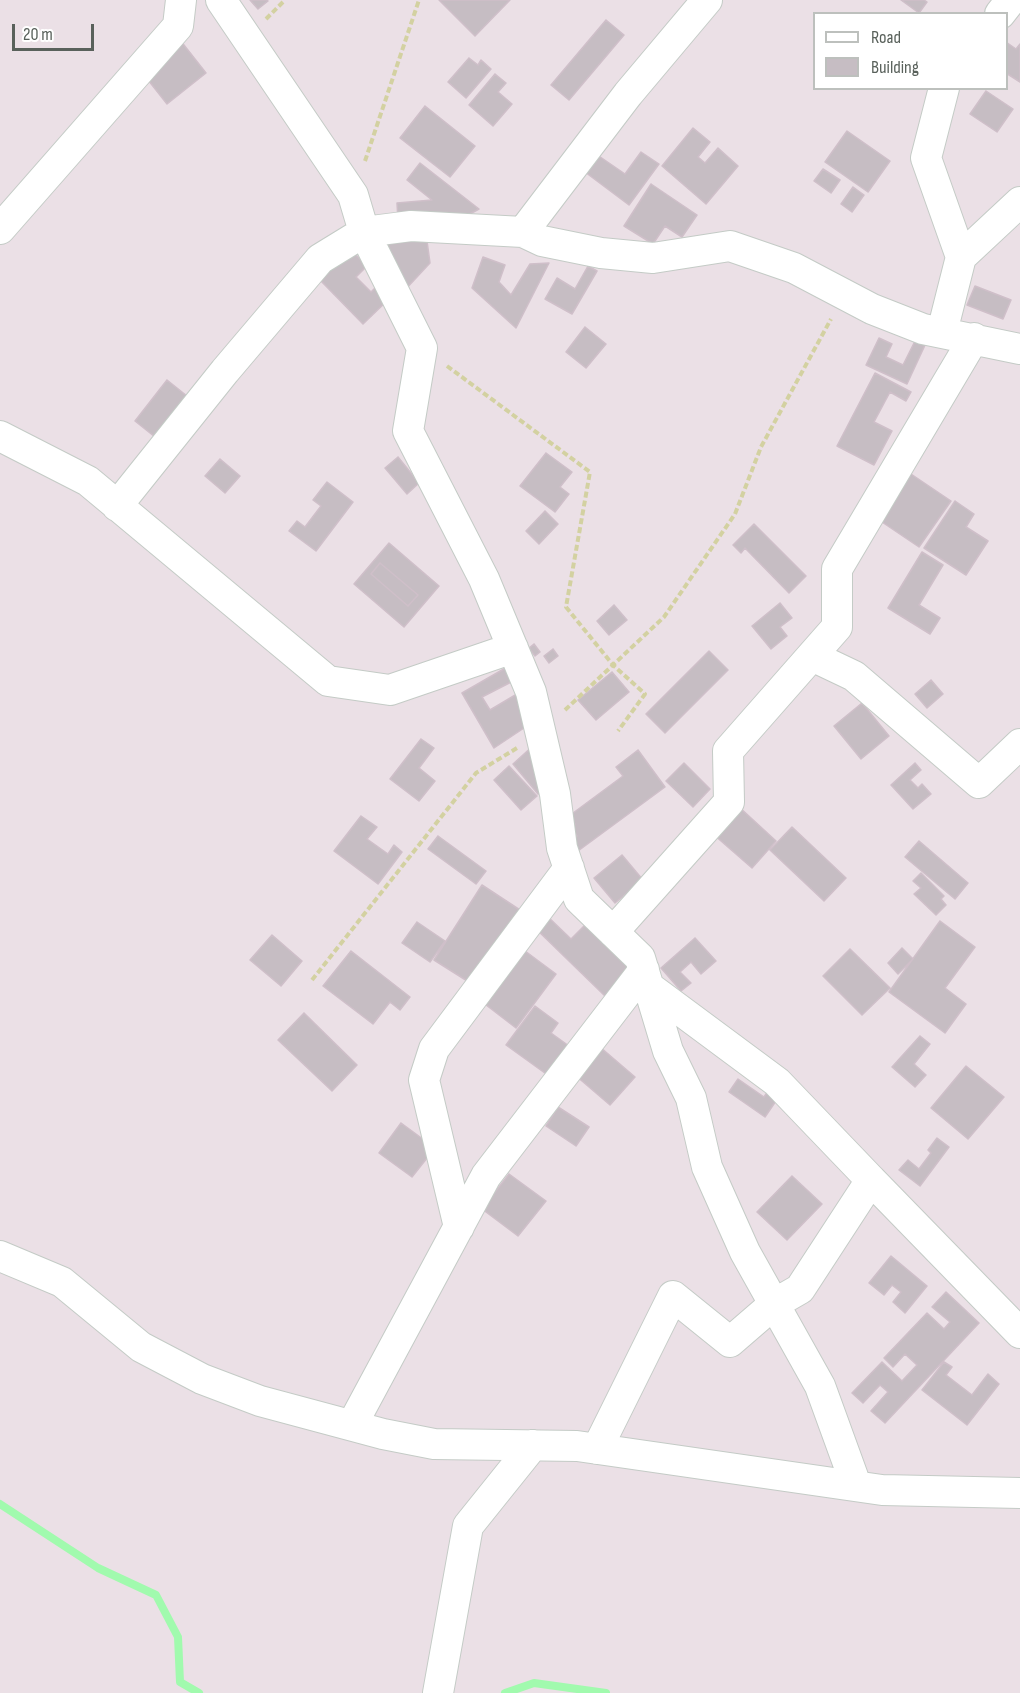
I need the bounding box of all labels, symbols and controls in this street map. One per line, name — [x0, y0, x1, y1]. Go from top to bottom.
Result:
scale bar — [15, 12, 98, 50]
legend — [813, 12, 1008, 90]
text: 20 m — [23, 24, 53, 45]
text: Road — [871, 27, 901, 48]
text: Building — [871, 57, 919, 78]

